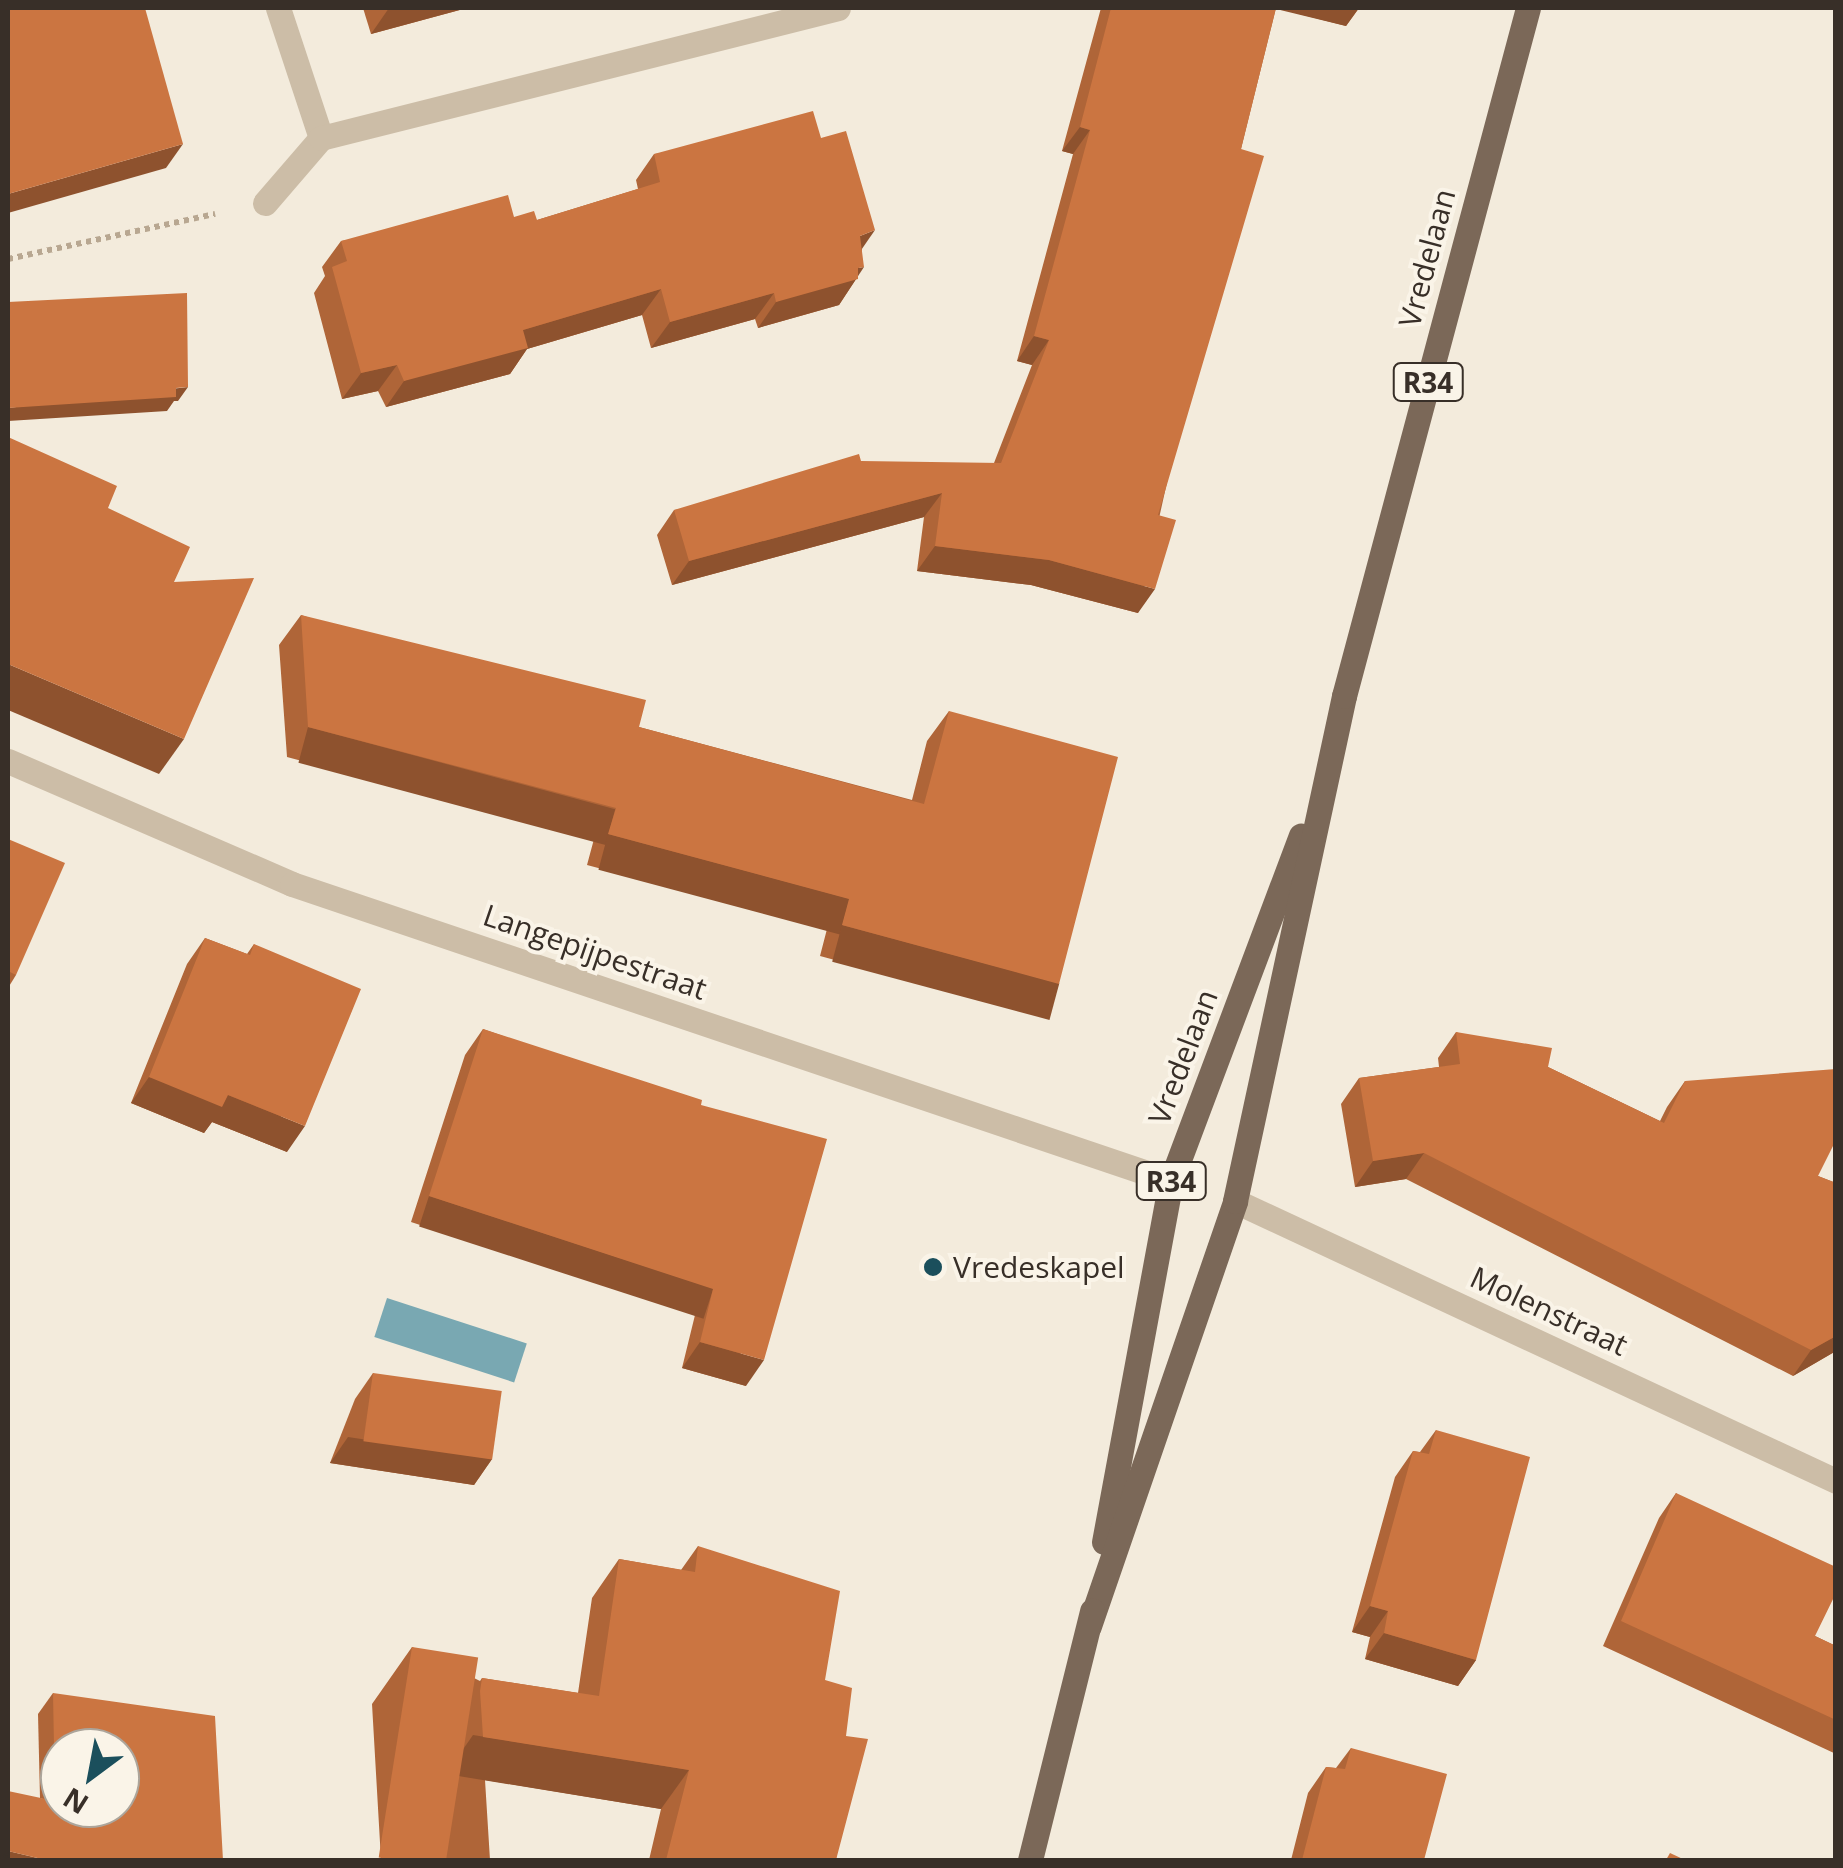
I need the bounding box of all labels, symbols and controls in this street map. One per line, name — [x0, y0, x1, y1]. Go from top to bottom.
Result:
street label: Vredelaan — [1391, 185, 1463, 331]
road number: R34 — [1390, 359, 1466, 405]
street label: Langepijpestraat — [479, 897, 711, 1007]
street label: Vredelaan — [1141, 984, 1225, 1130]
road number: R34 — [1134, 1158, 1208, 1204]
place label: Vredeskapel — [953, 1249, 1125, 1285]
marker: Vredeskapel — [922, 1256, 944, 1278]
street label: Molenstraat — [1465, 1259, 1633, 1363]
north arrow — [40, 1728, 140, 1828]
text: N — [55, 1780, 95, 1824]

